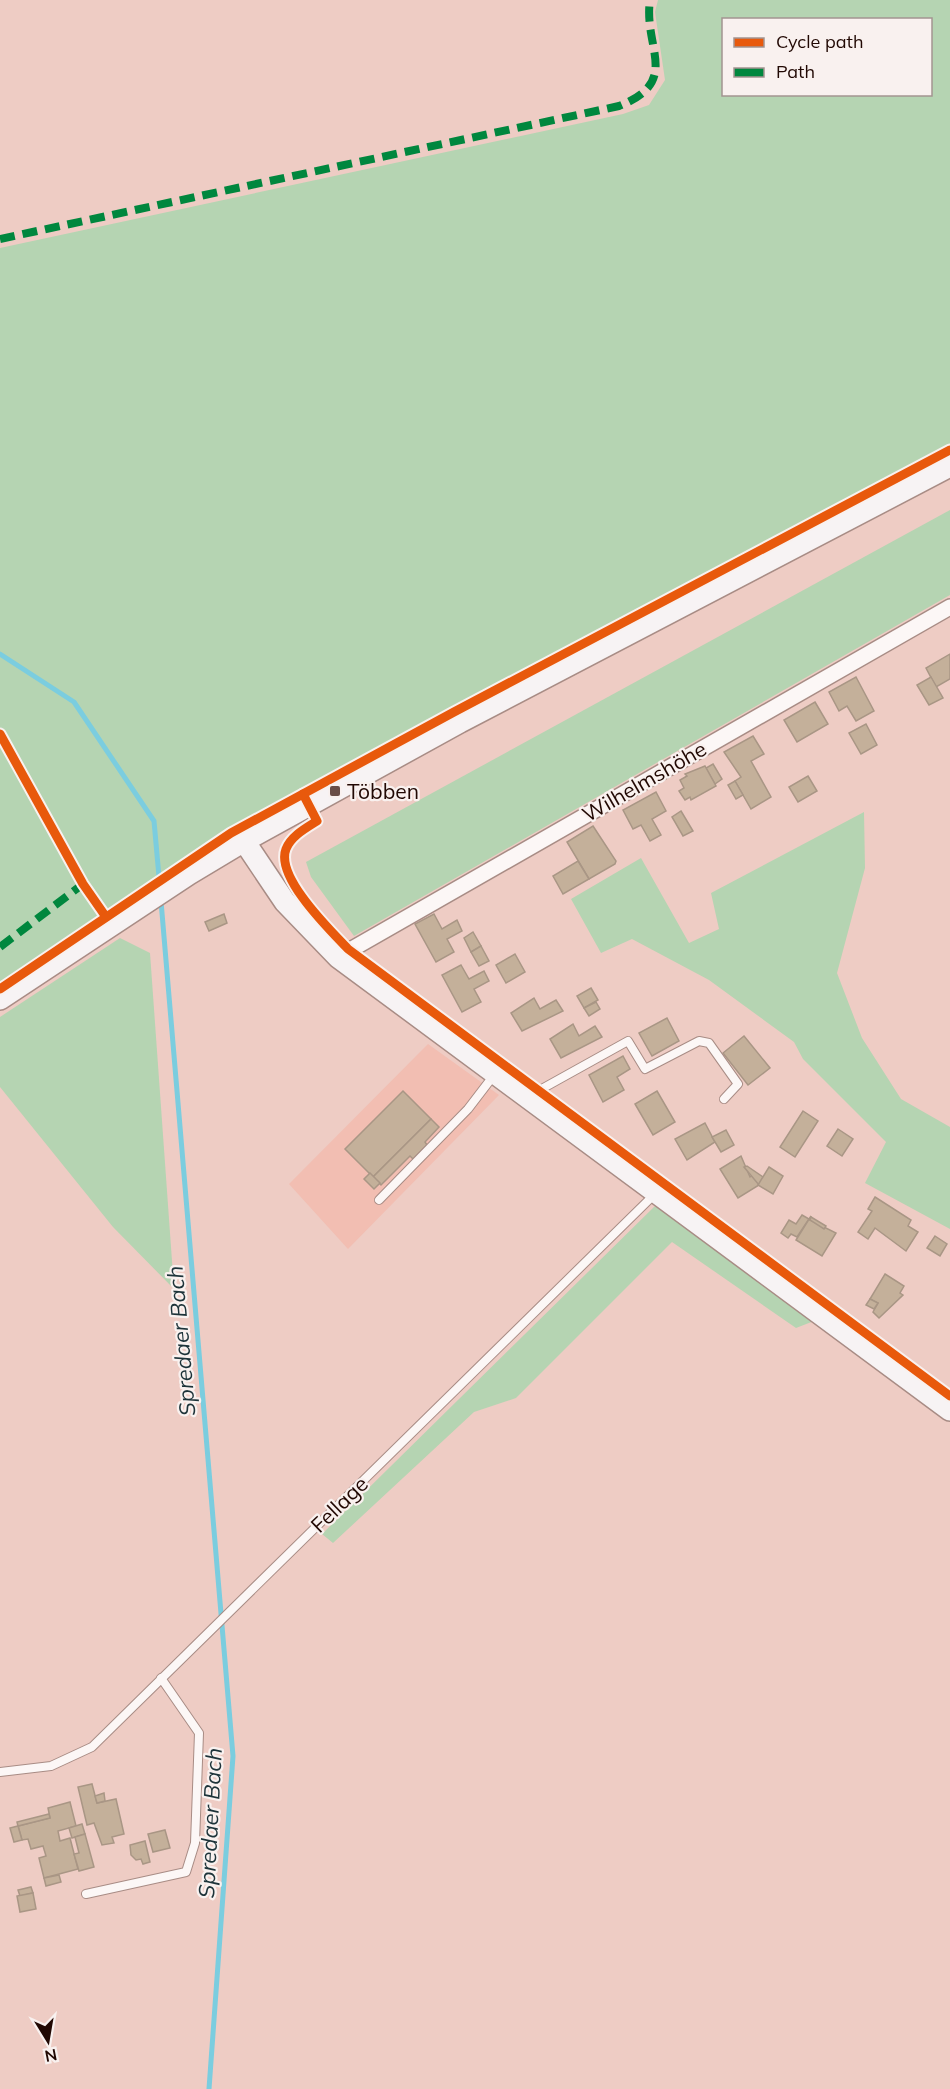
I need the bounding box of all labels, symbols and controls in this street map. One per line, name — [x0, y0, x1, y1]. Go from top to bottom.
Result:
legend — [722, 18, 932, 96]
text: Cycle path — [776, 30, 863, 53]
text: Path — [776, 60, 815, 83]
street label: Wilhelmshöhe — [577, 735, 711, 827]
place label: Többen — [347, 778, 419, 804]
marker: Többen — [328, 784, 342, 798]
water label: Spredaer Bach — [160, 1265, 202, 1417]
street label: Fellage — [305, 1471, 373, 1537]
water label: Spredaer Bach — [192, 1747, 228, 1899]
north arrow — [18, 2011, 78, 2071]
text: N — [43, 2045, 59, 2067]

